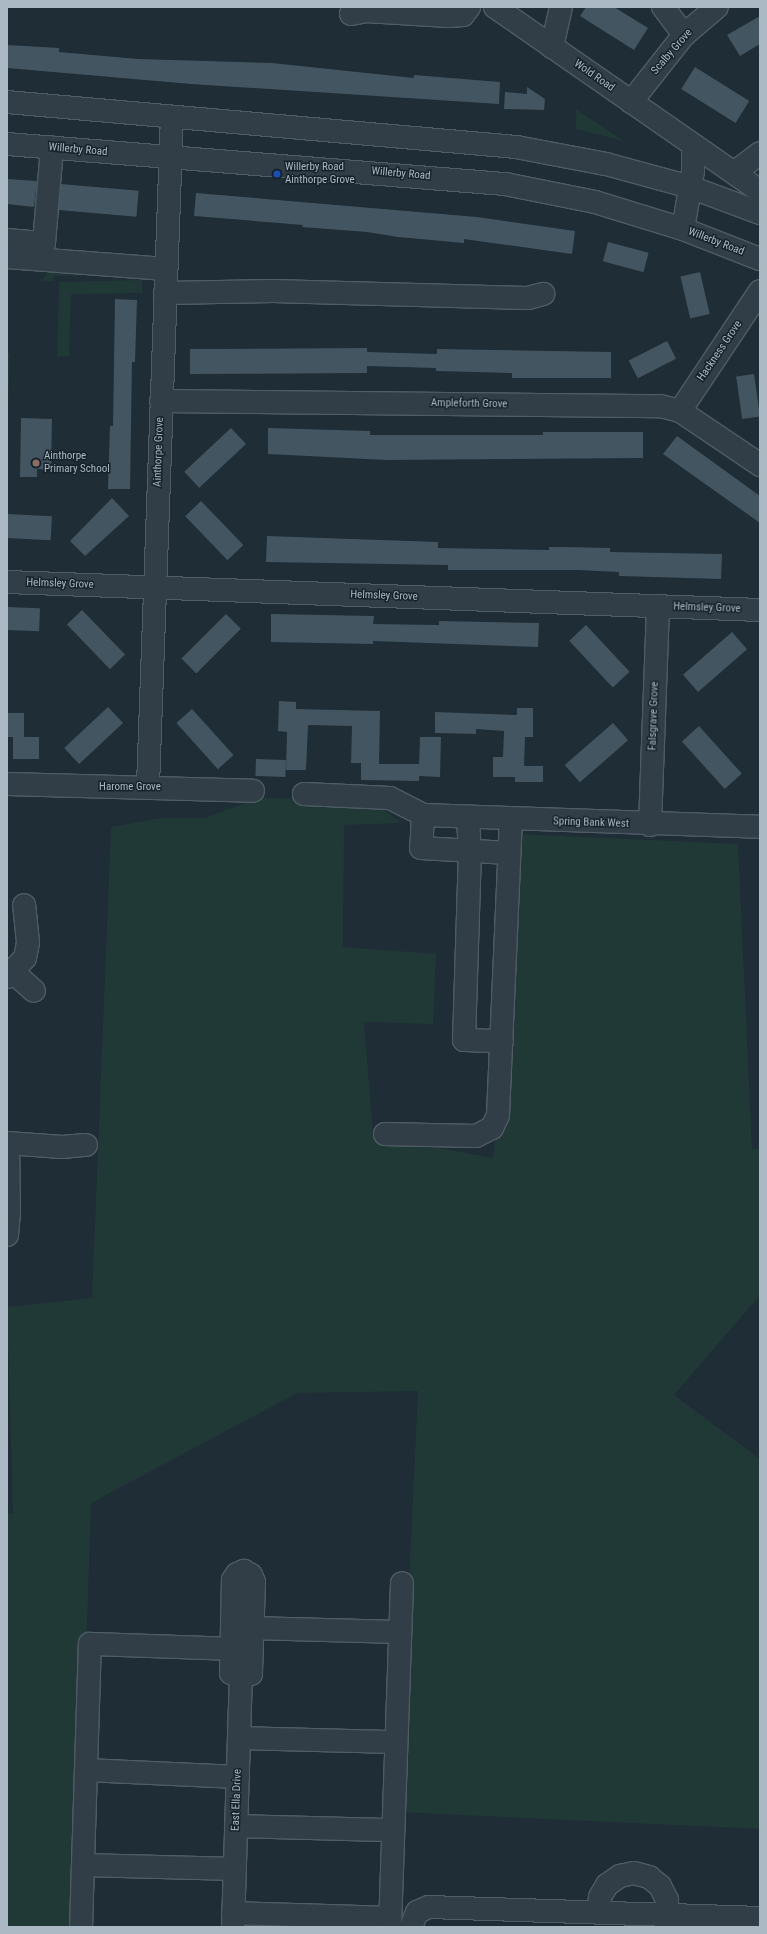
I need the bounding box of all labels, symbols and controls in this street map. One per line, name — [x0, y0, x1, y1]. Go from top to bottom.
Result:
street label: Scalby Grove — [649, 27, 695, 77]
street label: Wold Road — [571, 57, 617, 95]
street label: Willerby Road — [48, 141, 108, 159]
place label: Willerby Road Ainthorpe Grove — [285, 161, 355, 187]
street label: Willerby Road — [371, 165, 431, 183]
marker: Willerby Road Ainthorpe Grove — [272, 169, 282, 179]
street label: Willerby Road — [686, 225, 746, 259]
street label: Hackness Grove — [695, 318, 745, 384]
street label: Ampleforth Grove — [431, 397, 507, 411]
street label: Ainthorpe Grove — [151, 417, 167, 487]
place label: Ainthorpe Primary School — [44, 450, 110, 476]
marker: Ainthorpe Primary School — [31, 458, 41, 468]
street label: Helmsley Grove — [26, 576, 94, 592]
street label: Helmsley Grove — [350, 588, 418, 604]
street label: Helmsley Grove — [673, 600, 741, 616]
street label: Falsgrave Grove — [646, 681, 662, 751]
street label: Harome Grove — [99, 780, 161, 794]
street label: Spring Bank West — [553, 815, 629, 831]
street label: East Ella Drive — [229, 1769, 245, 1831]

